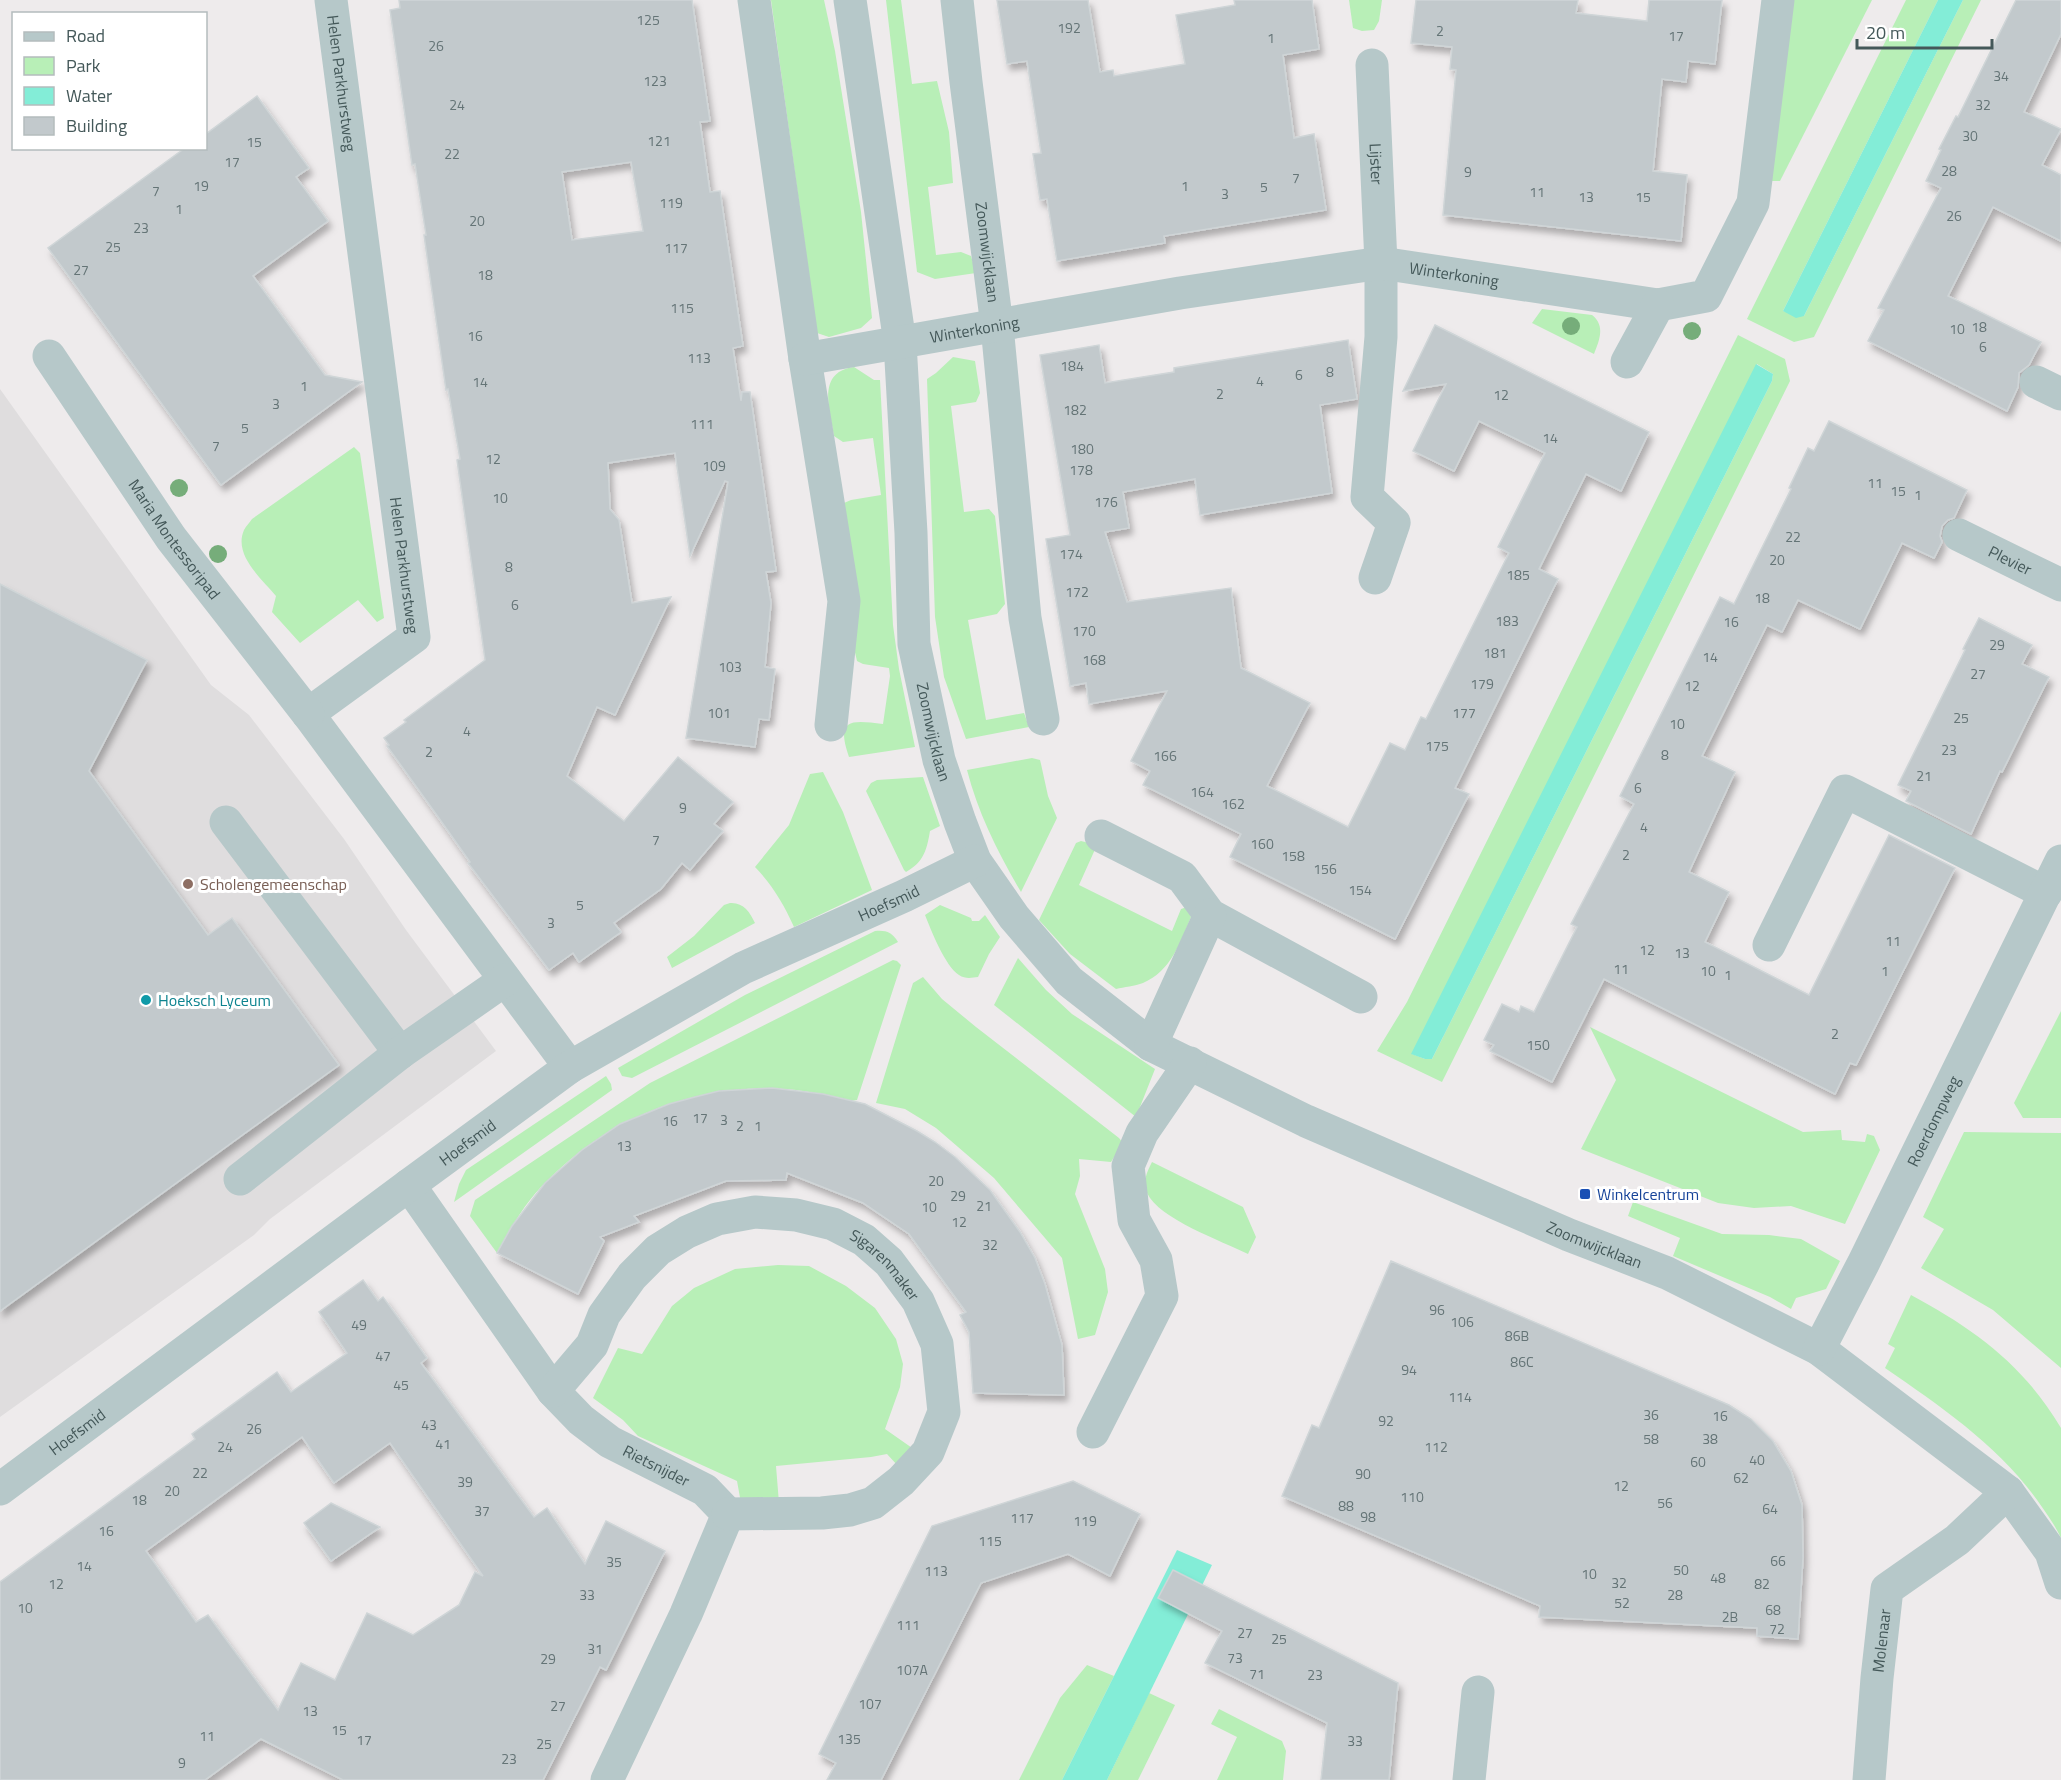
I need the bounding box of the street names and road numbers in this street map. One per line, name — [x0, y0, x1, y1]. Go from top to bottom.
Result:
street label: Helen Parkhurstweg — [321, 14, 363, 153]
street label: Lijster — [1364, 143, 1389, 186]
street label: Zoomwijcklaan — [969, 201, 1006, 304]
street label: Winterkoning — [1408, 255, 1501, 293]
street label: Winterkoning — [928, 310, 1021, 349]
street label: Maria Montessoripad — [123, 474, 226, 604]
street label: Helen Parkhurstweg — [384, 495, 425, 635]
street label: Plevier — [1984, 539, 2037, 581]
street label: Zoomwijcklaan — [911, 680, 957, 784]
street label: Hoefsmid — [854, 878, 923, 927]
street label: Roerdompweg — [1901, 1071, 1966, 1171]
street label: Hoefsmid — [434, 1113, 501, 1171]
street label: Zoomwijcklaan — [1543, 1215, 1646, 1274]
street label: Sigarenmaker — [846, 1223, 926, 1306]
street label: Hoefsmid — [44, 1403, 110, 1461]
street label: Rietsnijder — [619, 1438, 694, 1493]
street label: Molenaar — [1866, 1607, 1897, 1674]

